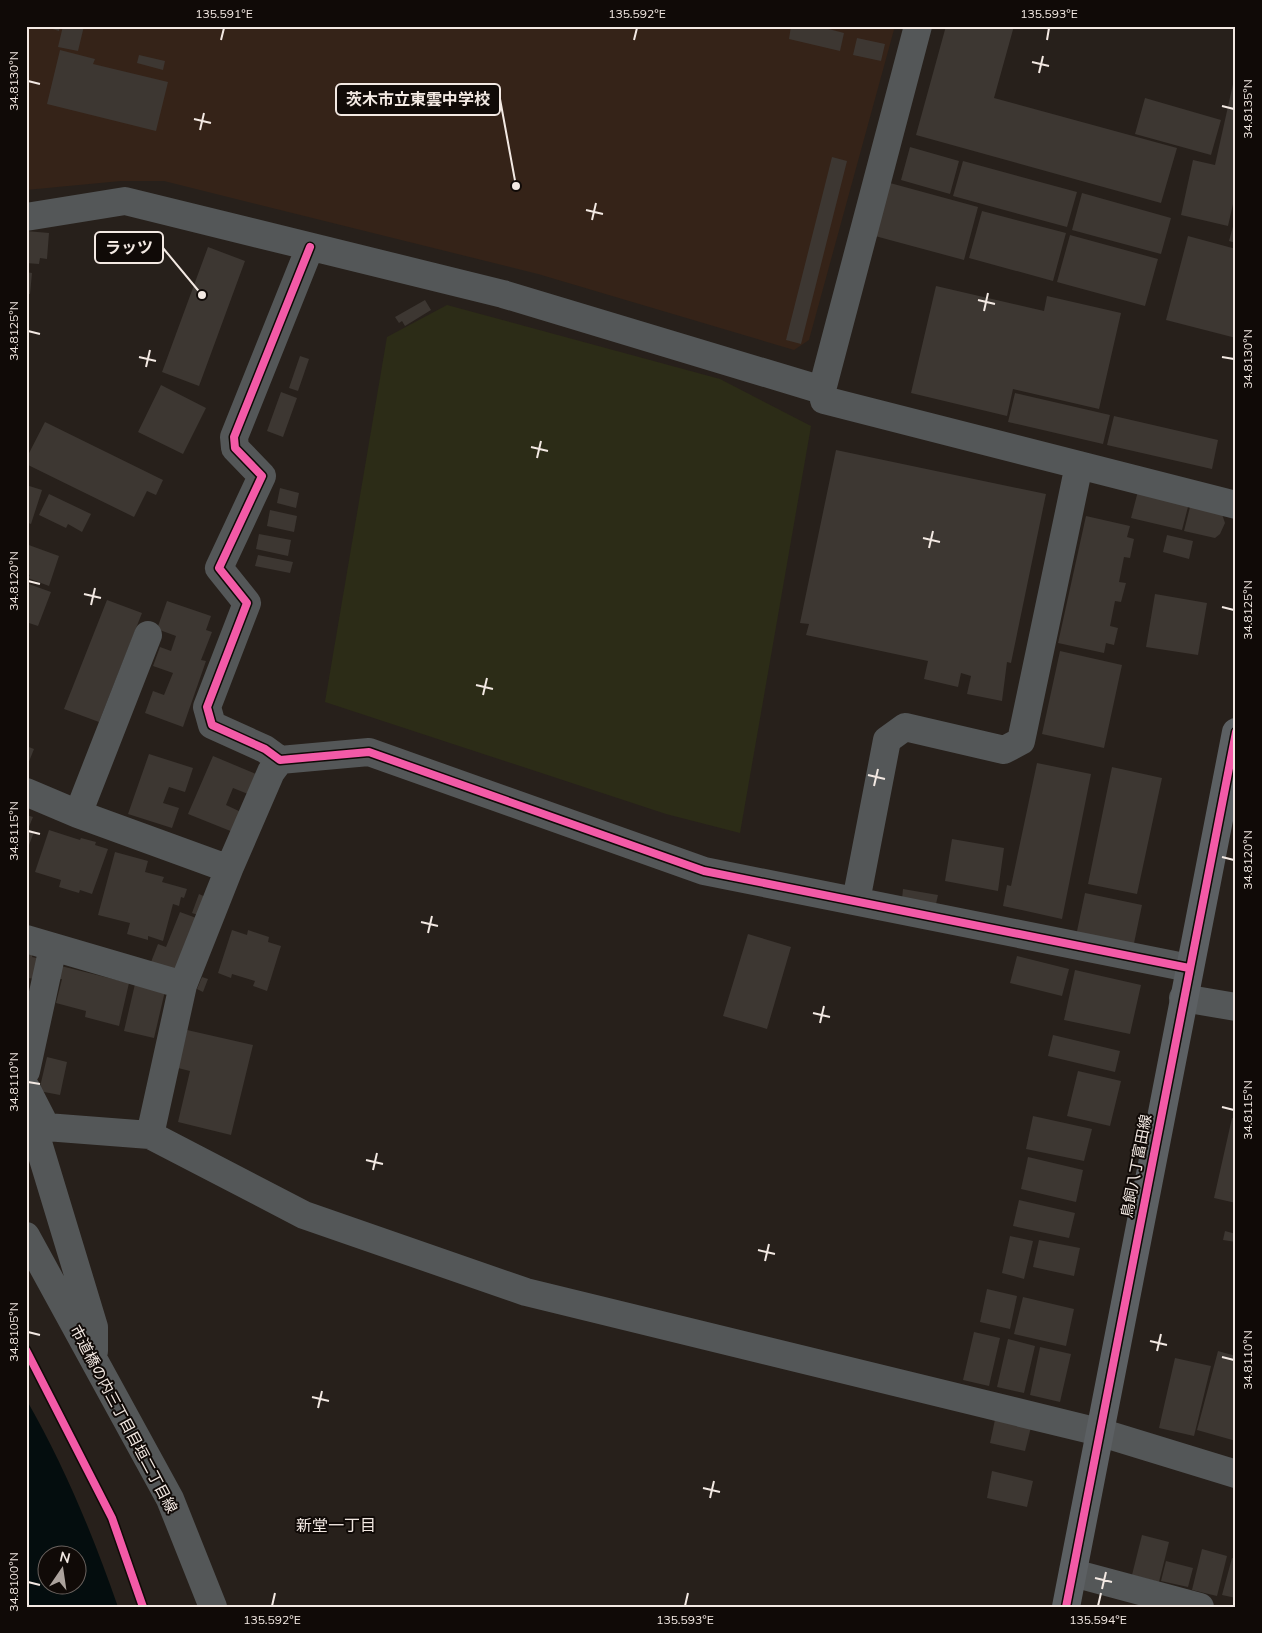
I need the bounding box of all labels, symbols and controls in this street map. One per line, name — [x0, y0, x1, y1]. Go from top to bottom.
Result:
text: 135.591°E — [195, 6, 253, 21]
text: 135.592°E — [608, 6, 666, 21]
text: 135.593°E — [1020, 6, 1078, 21]
text: 34.8130°N — [6, 51, 21, 111]
text: 34.8135°N — [1240, 79, 1255, 139]
callout: 茨木市立東雲中学校 — [336, 84, 500, 115]
text: 茨木市立東雲中学校 — [346, 89, 490, 109]
callout: ラッツ — [95, 232, 163, 263]
text: ラッツ — [105, 237, 153, 257]
text: 34.8125°N — [6, 301, 21, 361]
text: 34.8130°N — [1240, 329, 1255, 389]
text: 34.8120°N — [6, 551, 21, 611]
text: 34.8125°N — [1240, 580, 1255, 640]
text: 34.8115°N — [6, 801, 21, 861]
text: 34.8120°N — [1240, 830, 1255, 890]
text: 34.8110°N — [6, 1052, 21, 1112]
text: 34.8115°N — [1240, 1080, 1255, 1140]
street label: 鳥飼八丁富田線 — [1117, 1113, 1155, 1219]
text: 34.8105°N — [6, 1302, 21, 1362]
street label: 市道橋の内三丁目目垣二丁目線 — [66, 1322, 182, 1516]
text: 34.8110°N — [1240, 1330, 1255, 1390]
district label: 新堂一丁目 — [296, 1515, 376, 1535]
north arrow — [38, 1546, 88, 1596]
text: N — [58, 1547, 72, 1567]
text: 34.8100°N — [6, 1552, 21, 1612]
text: 135.592°E — [243, 1612, 301, 1627]
text: 135.593°E — [656, 1612, 714, 1627]
text: 135.594°E — [1069, 1612, 1127, 1627]

